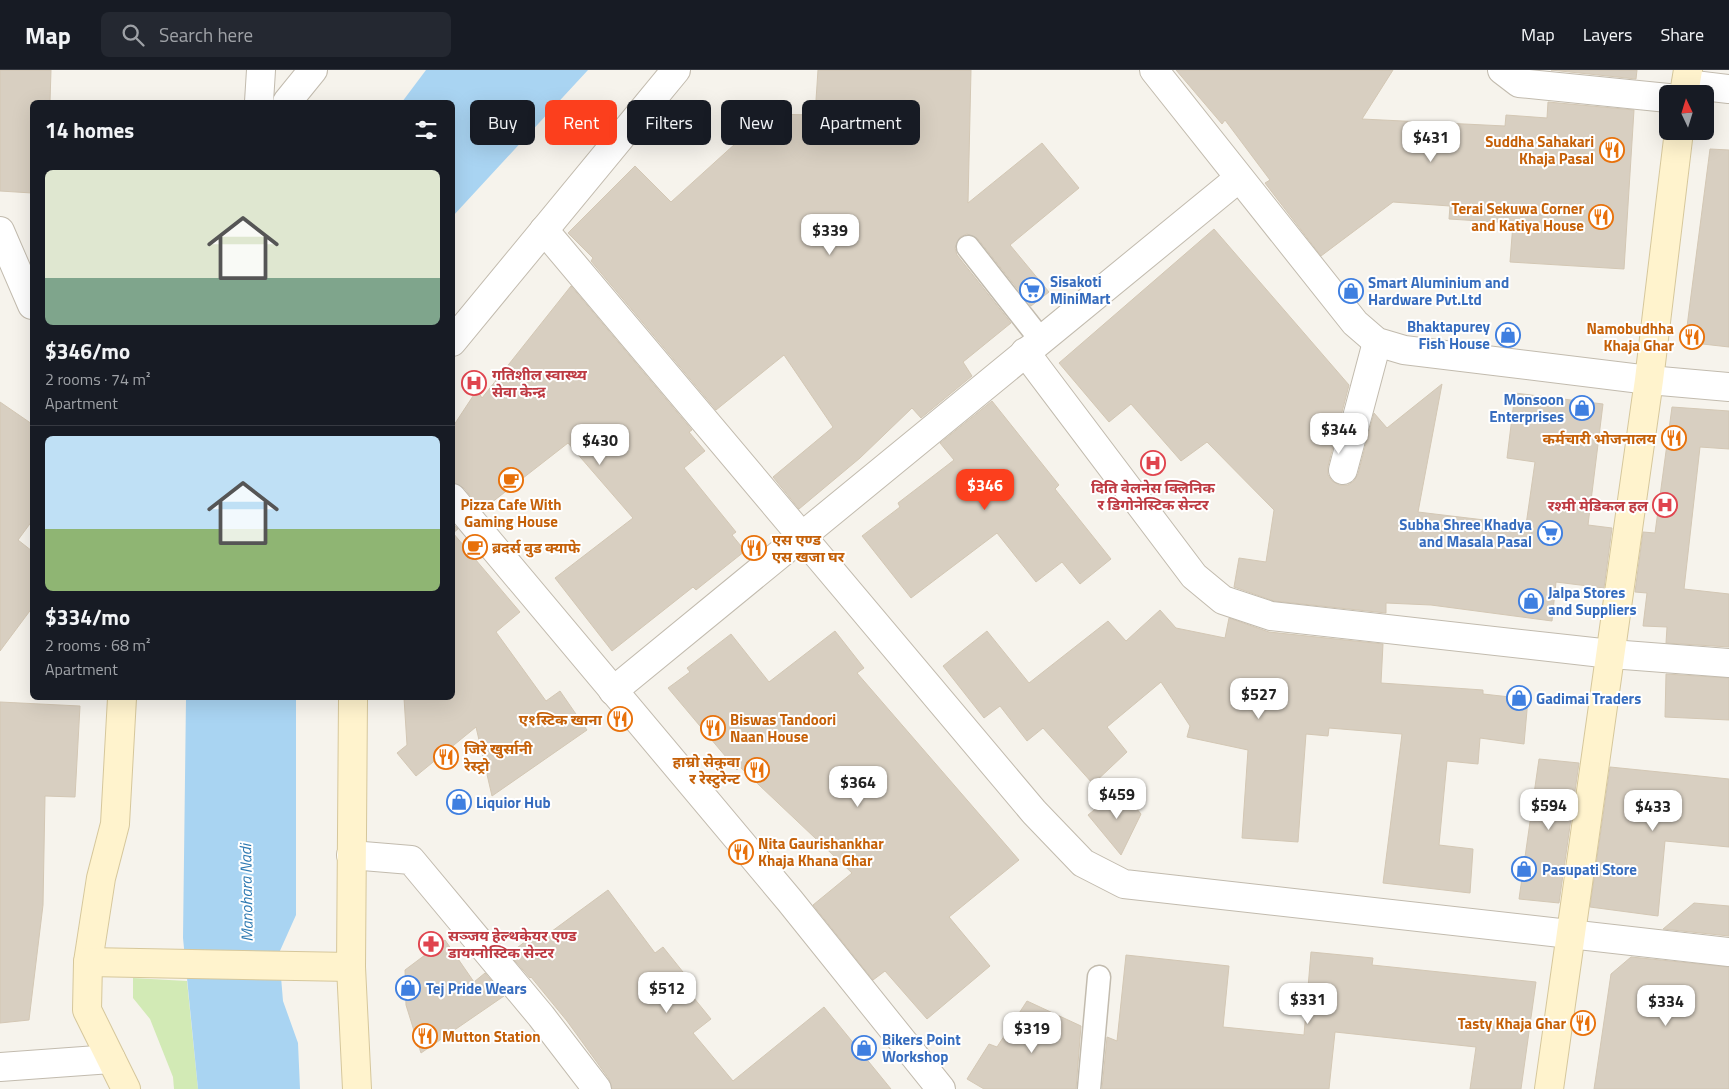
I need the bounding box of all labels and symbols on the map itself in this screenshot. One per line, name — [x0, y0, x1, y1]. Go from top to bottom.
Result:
north arrow — [1659, 85, 1714, 140]
pin: $431 — [1401, 121, 1461, 163]
place label: Suddha Sahakari Khaja Pasal — [1485, 130, 1594, 170]
restaurant icon: Suddha Sahakari Khaja Pasal — [1599, 137, 1625, 163]
place label: Terai Sekuwa Corner and Katiya House — [1452, 197, 1584, 237]
restaurant icon: Terai Sekuwa Corner and Katiya House — [1588, 204, 1614, 230]
pin: $339 — [800, 214, 860, 256]
place label: Sisakoti MiniMart — [1050, 270, 1111, 310]
place label: Smart Aluminium and Hardware Pvt.Ltd — [1368, 271, 1509, 311]
supermarket icon: Sisakoti MiniMart — [1019, 277, 1045, 303]
shop icon: Smart Aluminium and Hardware Pvt.Ltd — [1338, 278, 1364, 304]
place label: Bhaktapurey Fish House — [1407, 315, 1490, 355]
place label: Namobudhha Khaja Ghar — [1586, 317, 1674, 357]
shop icon: Bhaktapurey Fish House — [1495, 322, 1521, 348]
restaurant icon: Namobudhha Khaja Ghar — [1679, 324, 1705, 350]
place label: गतिशील स्वास्थ्य सेवा केन्द्र — [492, 363, 587, 403]
hospital icon: गतिशील स्वास्थ्य सेवा केन्द्र — [461, 370, 487, 396]
place label: Monsoon Enterprises — [1489, 388, 1564, 428]
shop icon: Monsoon Enterprises — [1569, 395, 1595, 421]
pin: $344 — [1309, 412, 1369, 455]
pin: $430 — [570, 424, 630, 466]
restaurant icon: कर्मचारी भोजनालय — [1661, 425, 1687, 451]
place label: कर्मचारी भोजनालय — [1542, 427, 1656, 450]
hospital icon: दिति वेलनेस क्लिनिक र डिगोनेस्टिक सेन्टर — [1140, 450, 1166, 476]
cafe icon: Pizza Cafe With Gaming House — [498, 467, 524, 493]
pin: $346 — [955, 468, 1015, 511]
place label: दिति वेलनेस क्लिनिक र डिगोनेस्टिक सेन्टर — [1091, 476, 1216, 516]
hospital icon: रश्मी मेडिकल हल — [1652, 492, 1678, 518]
place label: Pizza Cafe With Gaming House — [461, 493, 561, 533]
place label: रश्मी मेडिकल हल — [1548, 494, 1649, 517]
place label: Subha Shree Khadya and Masala Pasal — [1399, 513, 1532, 553]
supermarket icon: Subha Shree Khadya and Masala Pasal — [1537, 520, 1563, 546]
place label: एस एण्ड एस खजा घर — [772, 528, 845, 568]
cafe icon: ब्रदर्स वुड क्याफे — [462, 534, 488, 560]
restaurant icon: एस एण्ड एस खजा घर — [741, 535, 767, 561]
place label: ब्रदर्स वुड क्याफे — [492, 536, 581, 559]
place label: Jalpa Stores and Suppliers — [1548, 581, 1637, 621]
shop icon: Jalpa Stores and Suppliers — [1518, 588, 1544, 614]
pin: $527 — [1229, 678, 1289, 720]
shop icon: Gadimai Traders — [1506, 685, 1532, 711]
place label: Gadimai Traders — [1536, 687, 1641, 710]
restaurant icon: ए१स्टिक खाना — [607, 706, 633, 732]
place label: ए१स्टिक खाना — [519, 708, 603, 731]
place label: Biswas Tandoori Naan House — [730, 708, 836, 748]
restaurant icon: Biswas Tandoori Naan House — [700, 715, 726, 741]
place label: जिरे खुर्सानी रेस्ट्रो — [463, 737, 533, 777]
restaurant icon: जिरे खुर्सानी रेस्ट्रो — [433, 744, 459, 770]
place label: हाम्रो सेकुवा र रेस्टुरेन्ट — [673, 750, 741, 790]
restaurant icon: हाम्रो सेकुवा र रेस्टुरेन्ट — [744, 757, 770, 783]
pin: $364 — [828, 766, 888, 808]
pin: $459 — [1087, 778, 1147, 820]
pin: $594 — [1519, 788, 1579, 831]
shop icon: Liquior Hub — [446, 789, 472, 815]
pin: $433 — [1623, 790, 1683, 832]
place label: Liquior Hub — [476, 791, 551, 814]
place label: Nita Gaurishankhar Khaja Khana Ghar — [758, 832, 884, 872]
restaurant icon: Nita Gaurishankhar Khaja Khana Ghar — [728, 839, 754, 865]
water label: Manohara Nadi — [233, 842, 259, 942]
shop icon: Pasupati Store — [1511, 856, 1537, 882]
place label: Pasupati Store — [1542, 858, 1637, 881]
place label: सञ्जय हेल्थकेयर एण्ड डायग्नोस्टिक सेन्टर — [447, 924, 577, 964]
pharmacy icon: सञ्जय हेल्थकेयर एण्ड डायग्नोस्टिक सेन्टर — [418, 931, 444, 957]
pin: $512 — [637, 972, 697, 1014]
shop icon: Tej Pride Wears — [395, 975, 421, 1001]
place label: Tej Pride Wears — [426, 977, 527, 1000]
pin: $331 — [1278, 982, 1338, 1025]
pin: $334 — [1636, 984, 1696, 1027]
restaurant icon: Tasty Khaja Ghar — [1570, 1010, 1596, 1036]
pin: $319 — [1002, 1012, 1062, 1054]
place label: Tasty Khaja Ghar — [1458, 1012, 1566, 1035]
restaurant icon: Mutton Station — [412, 1023, 438, 1049]
place label: Mutton Station — [442, 1025, 540, 1048]
place label: Bikers Point Workshop — [882, 1028, 961, 1068]
shop icon: Bikers Point Workshop — [851, 1035, 877, 1061]

